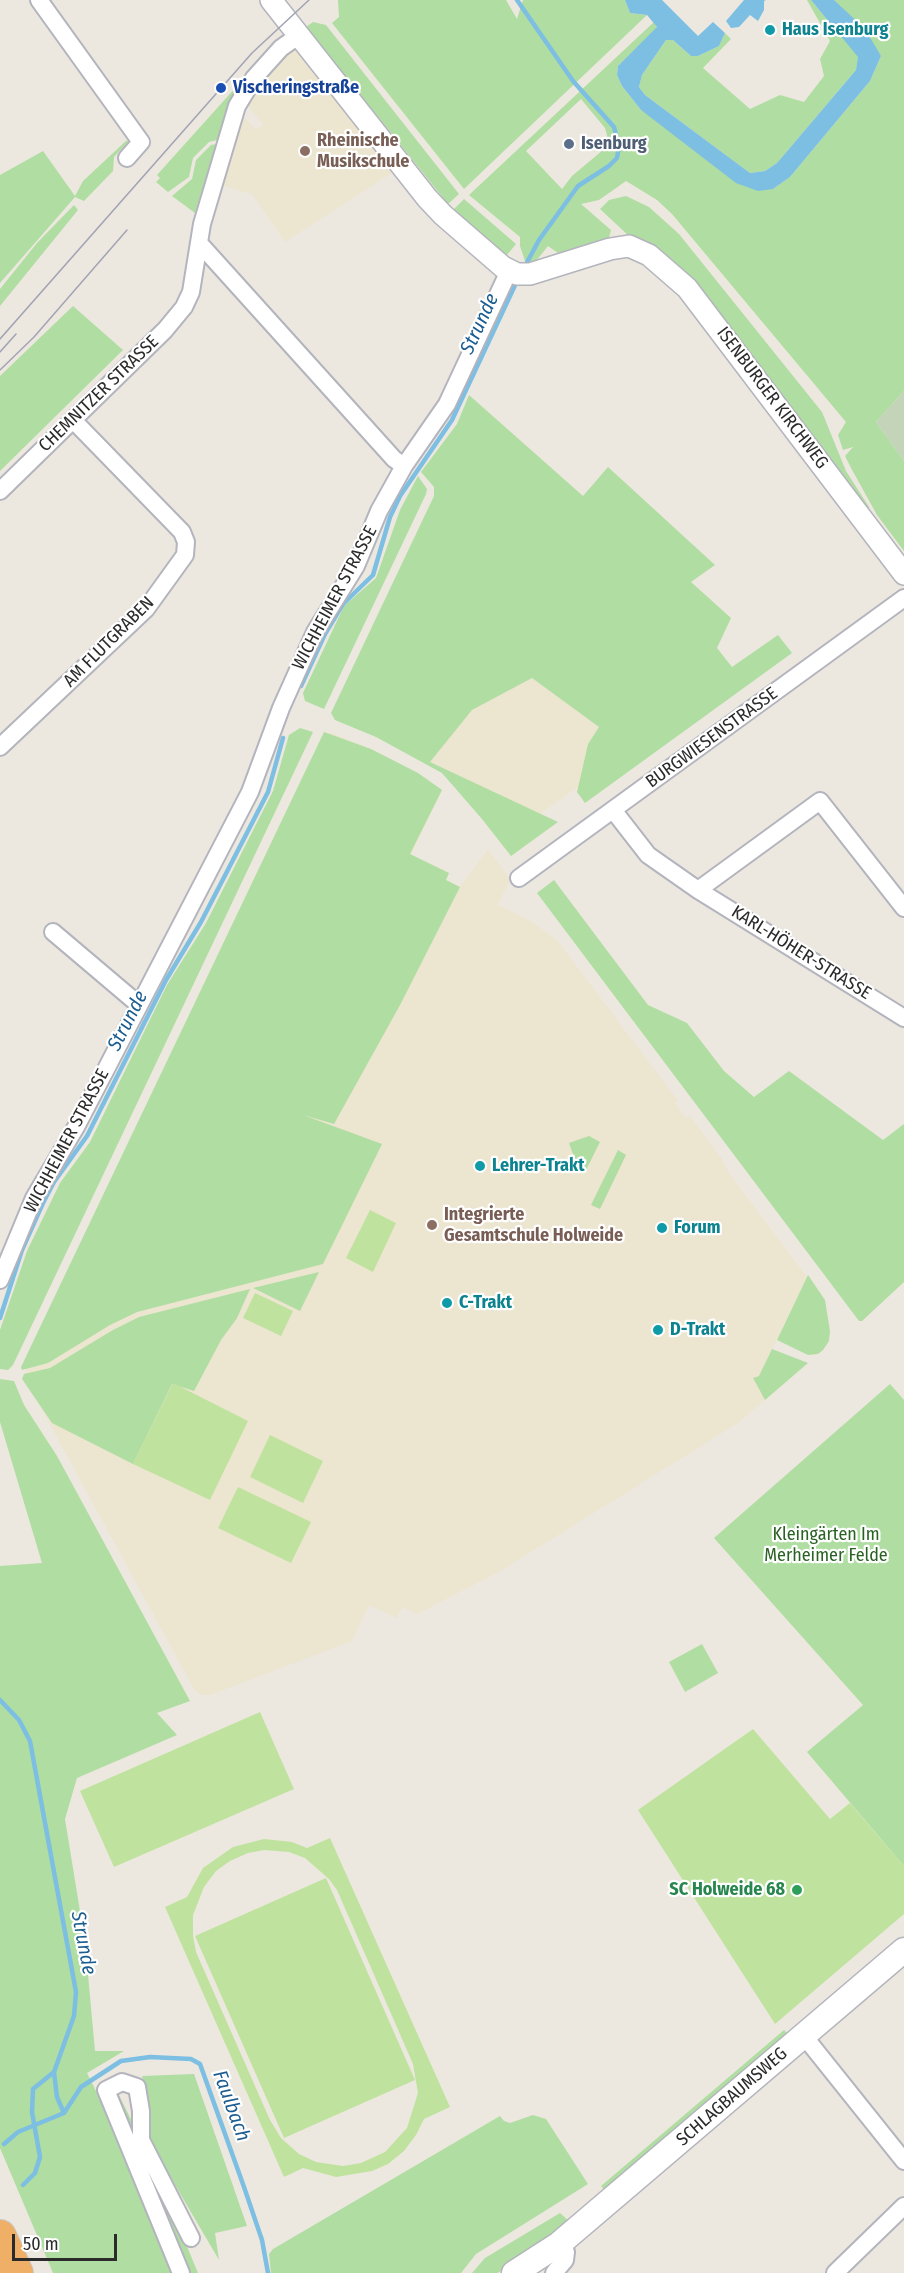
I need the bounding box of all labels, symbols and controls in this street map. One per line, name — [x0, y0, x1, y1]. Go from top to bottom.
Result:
place label: Haus Isenburg — [782, 19, 889, 41]
marker: Haus Isenburg — [763, 23, 777, 37]
place label: Vischeringstraße — [233, 77, 359, 99]
marker: Vischeringstraße — [214, 81, 228, 95]
place label: Rheinische Musikschule — [317, 130, 409, 172]
place label: Isenburg — [581, 133, 647, 155]
marker: Isenburg — [562, 137, 576, 151]
marker: Rheinische Musikschule — [298, 144, 312, 158]
water label: Strunde — [456, 290, 504, 358]
street label: ISENBURGER KIRCHWEG — [712, 323, 832, 473]
street label: CHEMNITZER STRASSE — [35, 331, 163, 457]
street label: WICHHEIMER STRASSE — [288, 522, 382, 674]
street label: AM FLUTGRABEN — [59, 592, 159, 692]
street label: BURGWIESENSTRASSE — [642, 683, 782, 793]
street label: KARL-HÖHER-STRASSE — [727, 901, 875, 1005]
water label: Strunde — [103, 987, 153, 1055]
street label: WICHHEIMER STRASSE — [20, 1065, 114, 1217]
place label: Lehrer-Trakt — [492, 1155, 585, 1177]
marker: Lehrer-Trakt — [473, 1159, 487, 1173]
place label: Integrierte Gesamtschule Holweide — [444, 1204, 623, 1246]
place label: Forum — [674, 1217, 721, 1239]
marker: Integrierte Gesamtschule Holweide — [425, 1218, 439, 1232]
marker: Forum — [655, 1221, 669, 1235]
place label: C-Trakt — [459, 1292, 512, 1314]
marker: C-Trakt — [440, 1296, 454, 1310]
place label: D-Trakt — [670, 1319, 725, 1341]
marker: D-Trakt — [651, 1323, 665, 1337]
park label: Kleingärten Im Merheimer Felde — [764, 1524, 888, 1567]
place label: SC Holweide 68 — [669, 1879, 785, 1901]
marker: SC Holweide 68 — [790, 1883, 804, 1897]
water label: Strunde — [65, 1909, 101, 1977]
street label: SCHLAGBAUMSWEG — [672, 2043, 792, 2151]
water label: Faulbach — [207, 2067, 255, 2145]
scale bar — [15, 2222, 120, 2260]
text: 50 m — [23, 2233, 59, 2255]

